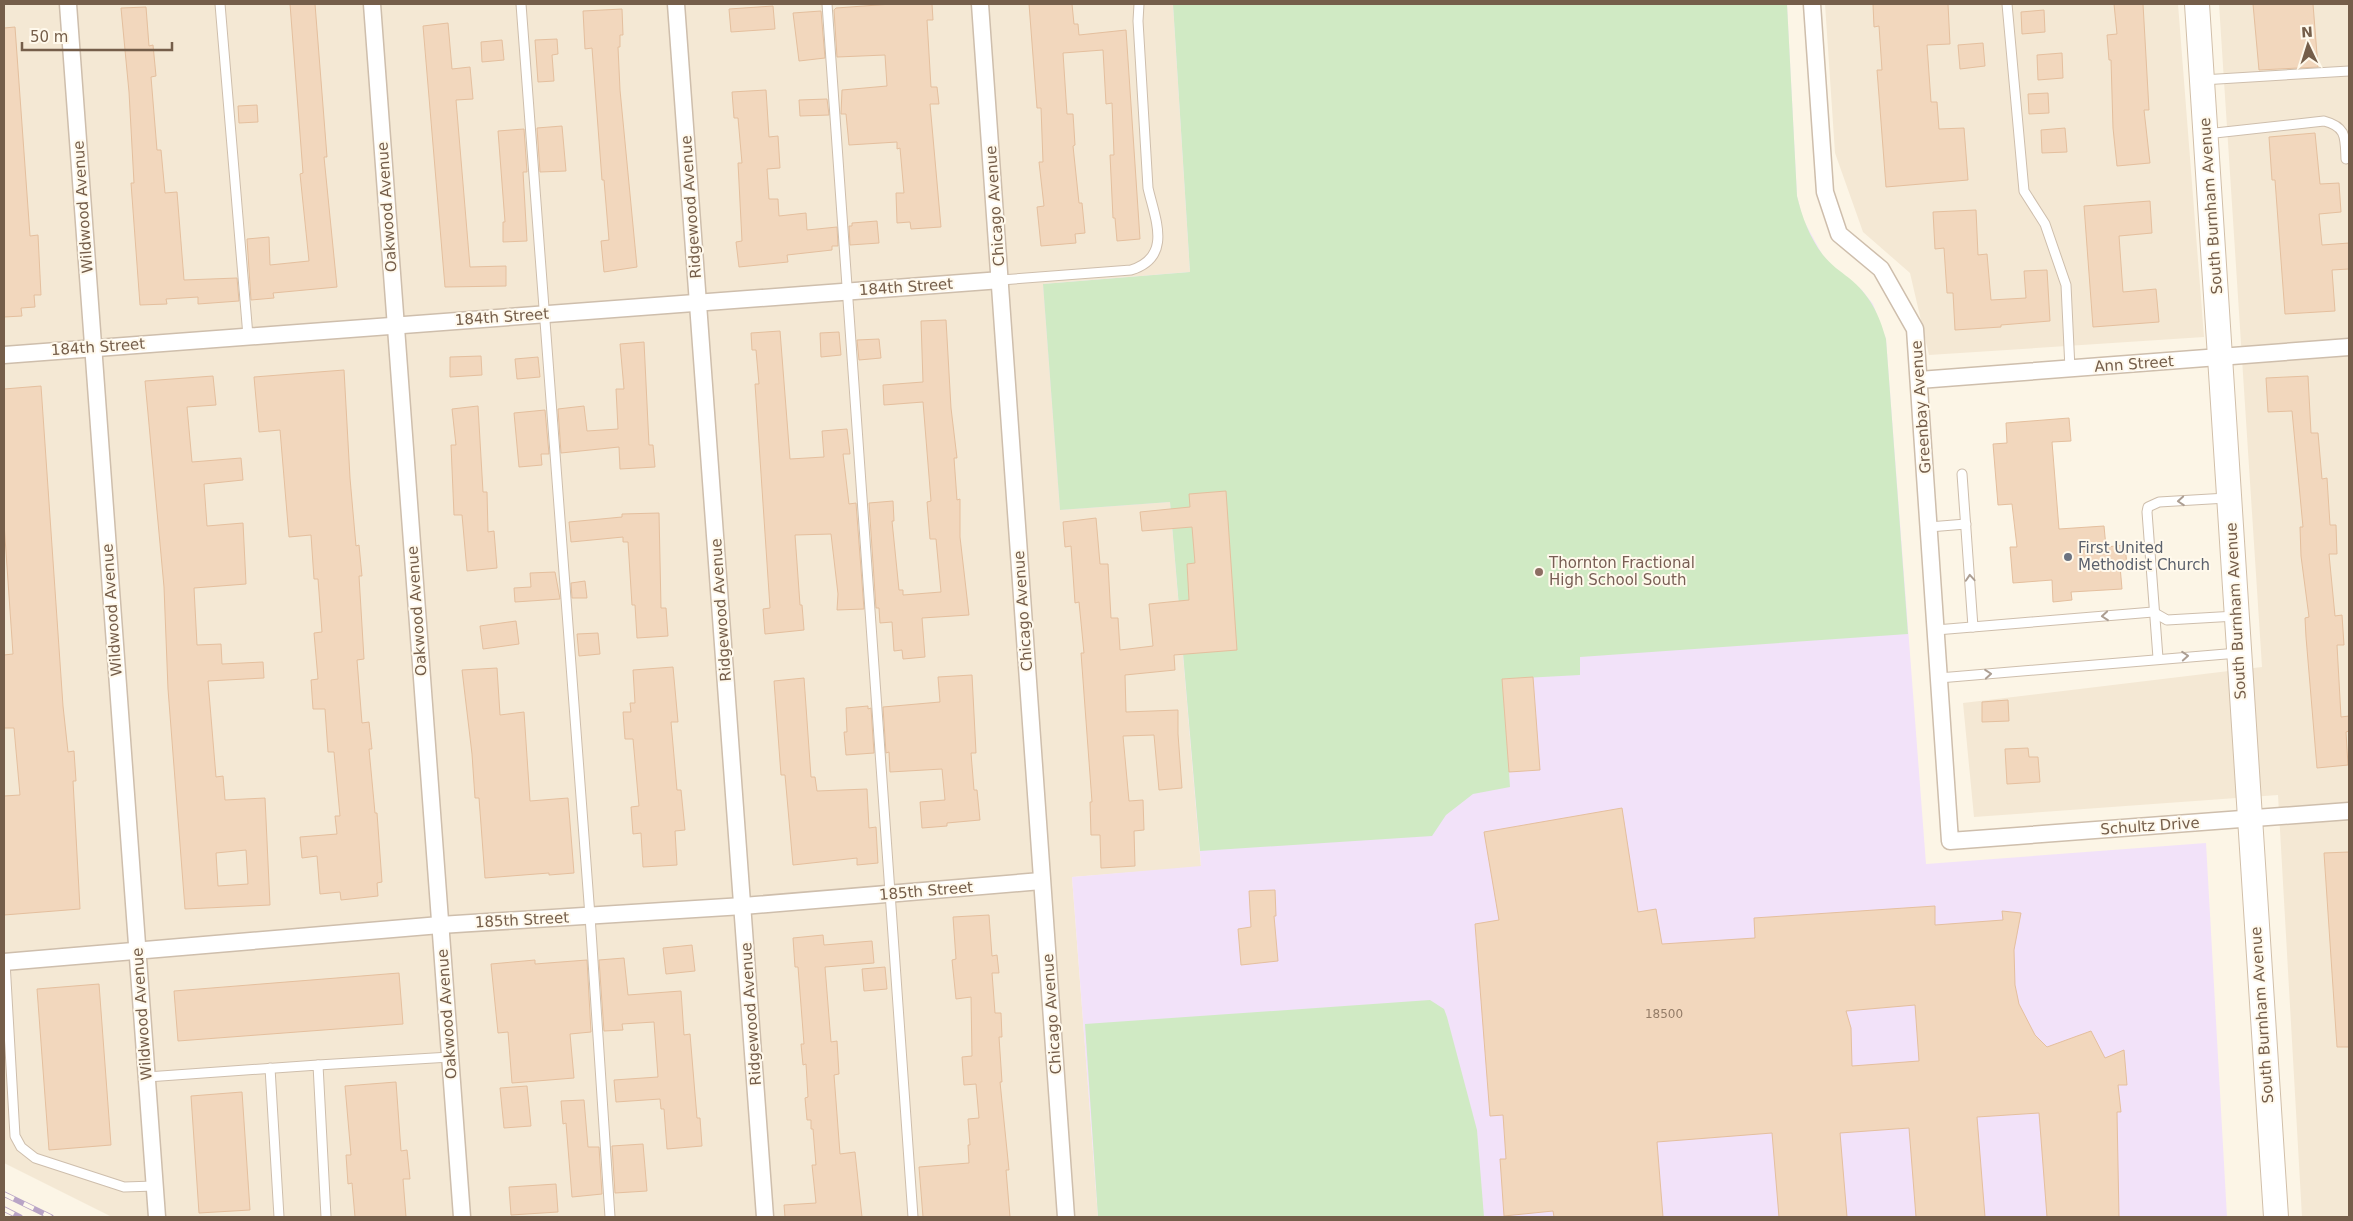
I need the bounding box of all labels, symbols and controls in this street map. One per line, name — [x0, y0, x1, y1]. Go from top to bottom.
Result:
scale bar — [22, 20, 172, 52]
north arrow — [2283, 20, 2333, 70]
text: N — [2301, 24, 2313, 40]
text: 50 m — [30, 28, 68, 46]
street label: South Burnham Avenue — [2196, 117, 2226, 295]
street label: Ridgewood Avenue — [677, 135, 705, 279]
street label: Wildwood Avenue — [69, 140, 97, 274]
street label: Oakwood Avenue — [373, 141, 401, 273]
street label: Chicago Avenue — [982, 145, 1008, 267]
street label: 184th Street — [858, 275, 954, 299]
street label: 184th Street — [454, 305, 550, 329]
street label: 184th Street — [50, 335, 146, 359]
street label: Greenbay Avenue — [1907, 340, 1935, 474]
street label: Ann Street — [2094, 352, 2174, 376]
one-way arrow — [2177, 495, 2185, 506]
street label: South Burnham Avenue — [2222, 522, 2250, 700]
street label: Ridgewood Avenue — [707, 538, 735, 682]
place label: First United Methodist Church — [2078, 539, 2210, 574]
street label: Wildwood Avenue — [98, 543, 126, 677]
street label: Oakwood Avenue — [403, 545, 431, 677]
street label: Chicago Avenue — [1010, 550, 1036, 672]
marker: First United Methodist Church — [2062, 551, 2074, 563]
place label: Thornton Fractional High School South — [1548, 554, 1695, 589]
marker: Thornton Fractional High School South — [1533, 566, 1545, 578]
one-way arrow — [1964, 574, 1975, 582]
one-way arrow — [2100, 611, 2108, 622]
one-way arrow — [2181, 651, 2189, 662]
one-way arrow — [1984, 669, 1992, 680]
street label: Schultz Drive — [2100, 814, 2200, 838]
street label: 185th Street — [878, 878, 974, 904]
street label: 185th Street — [474, 909, 570, 931]
street label: South Burnham Avenue — [2247, 926, 2277, 1104]
street label: Ridgewood Avenue — [737, 942, 765, 1086]
street label: Wildwood Avenue — [128, 947, 156, 1081]
street label: Oakwood Avenue — [433, 948, 461, 1080]
street label: Chicago Avenue — [1039, 953, 1065, 1075]
house number: 18500 — [1645, 1007, 1683, 1021]

